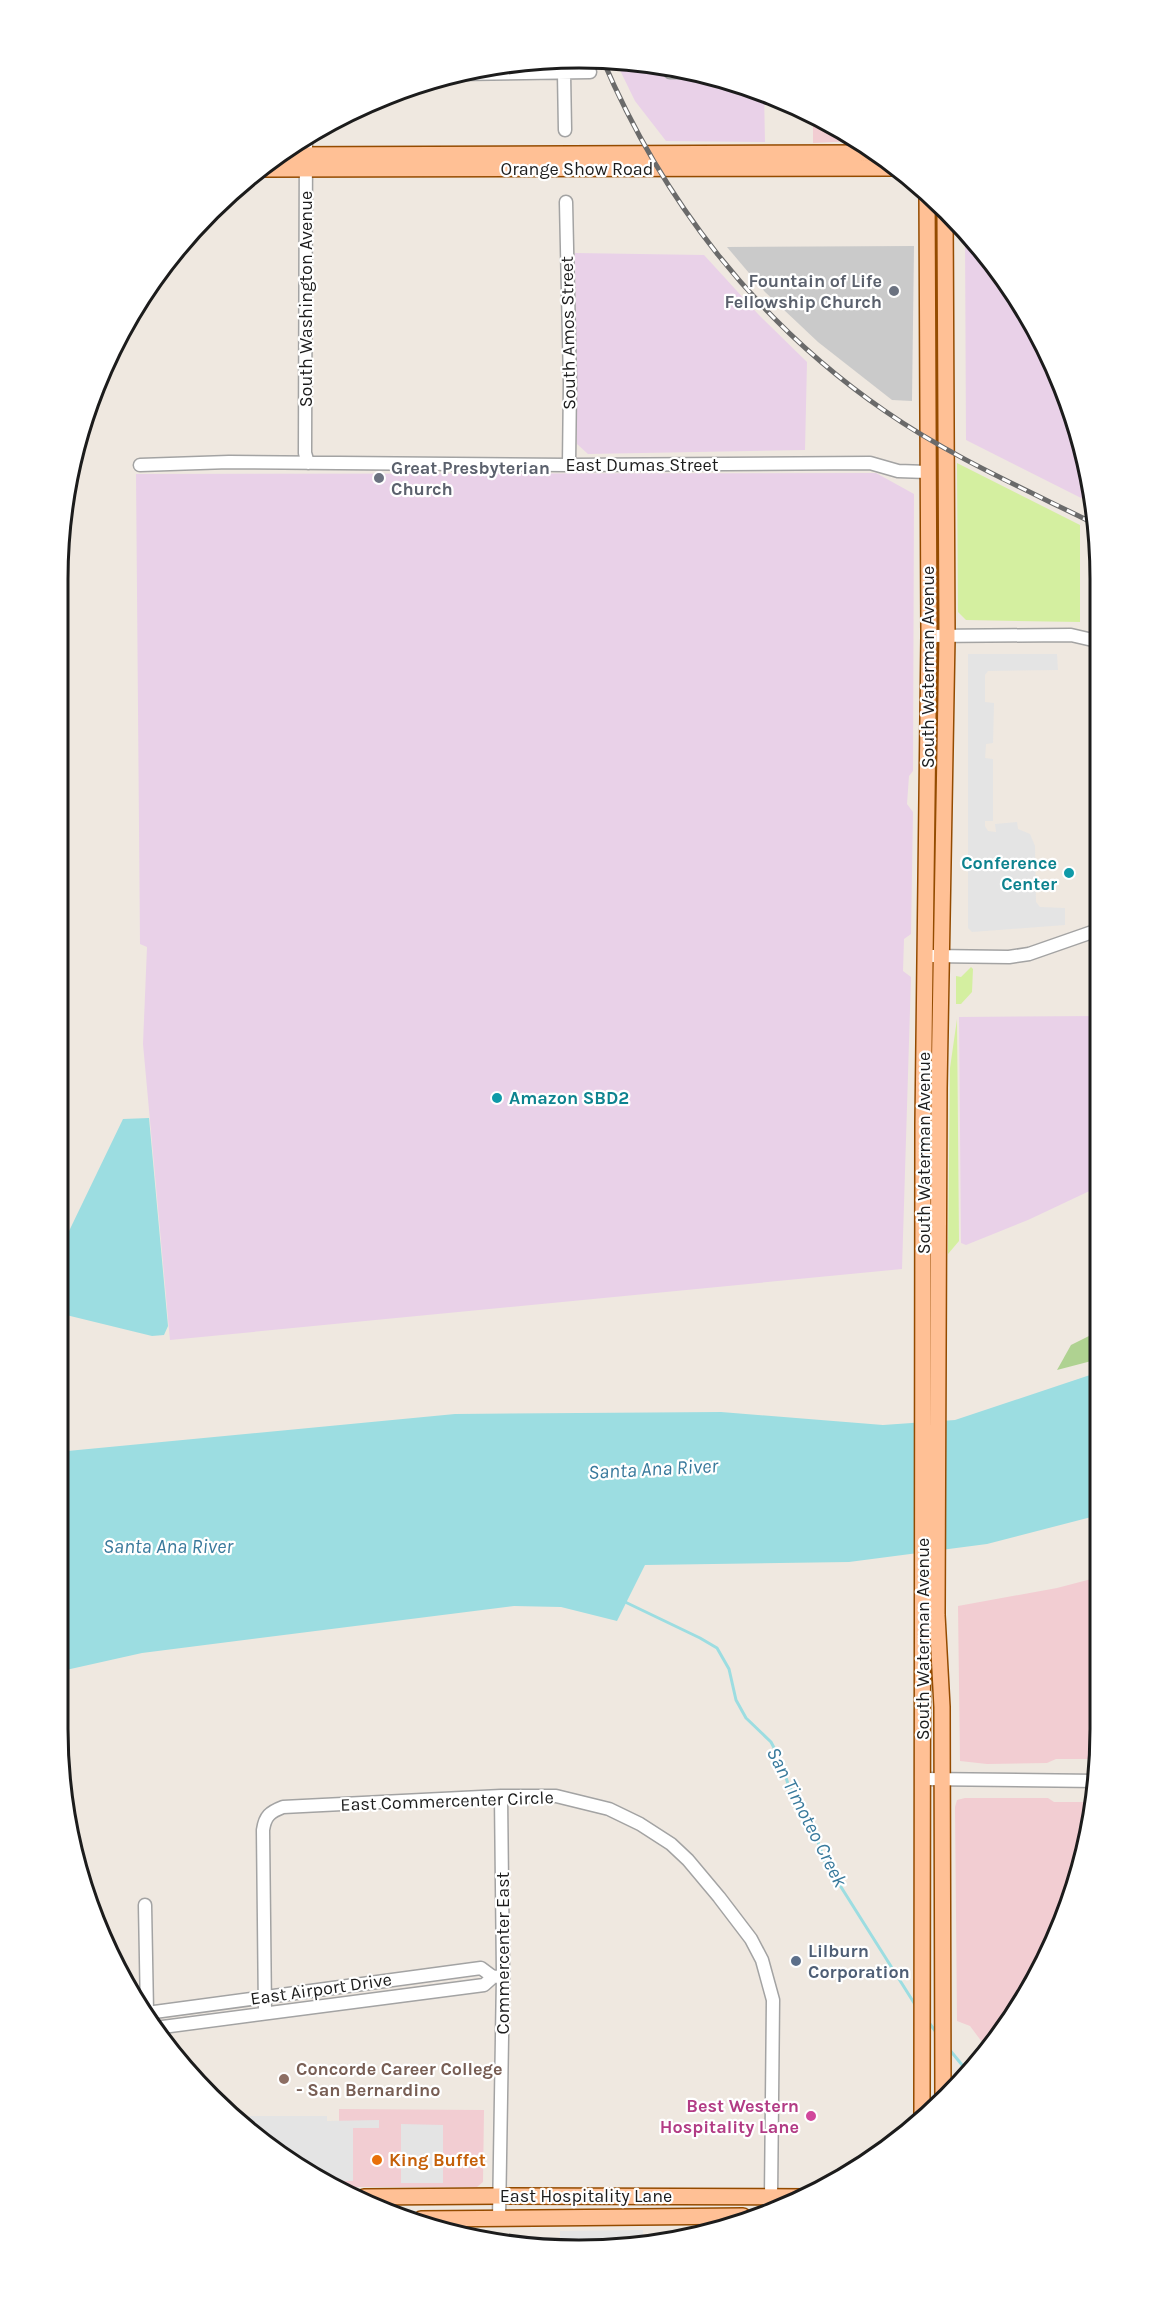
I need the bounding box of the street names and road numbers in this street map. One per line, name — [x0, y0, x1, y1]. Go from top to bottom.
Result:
street label: Orange Show Road — [501, 158, 653, 180]
street label: South Washington Avenue — [295, 191, 317, 407]
street label: South Amos Street — [556, 256, 580, 410]
street label: East Dumas Street — [565, 454, 719, 476]
street label: South Waterman Avenue — [917, 566, 939, 768]
street label: South Waterman Avenue — [913, 1052, 935, 1254]
street label: South Waterman Avenue — [912, 1538, 934, 1740]
street label: East Commercenter Circle — [340, 1786, 554, 1816]
street label: Commercenter East — [492, 1871, 514, 2034]
street label: East Airport Drive — [249, 1968, 393, 2010]
street label: East Hospitality Lane — [500, 2185, 672, 2207]

